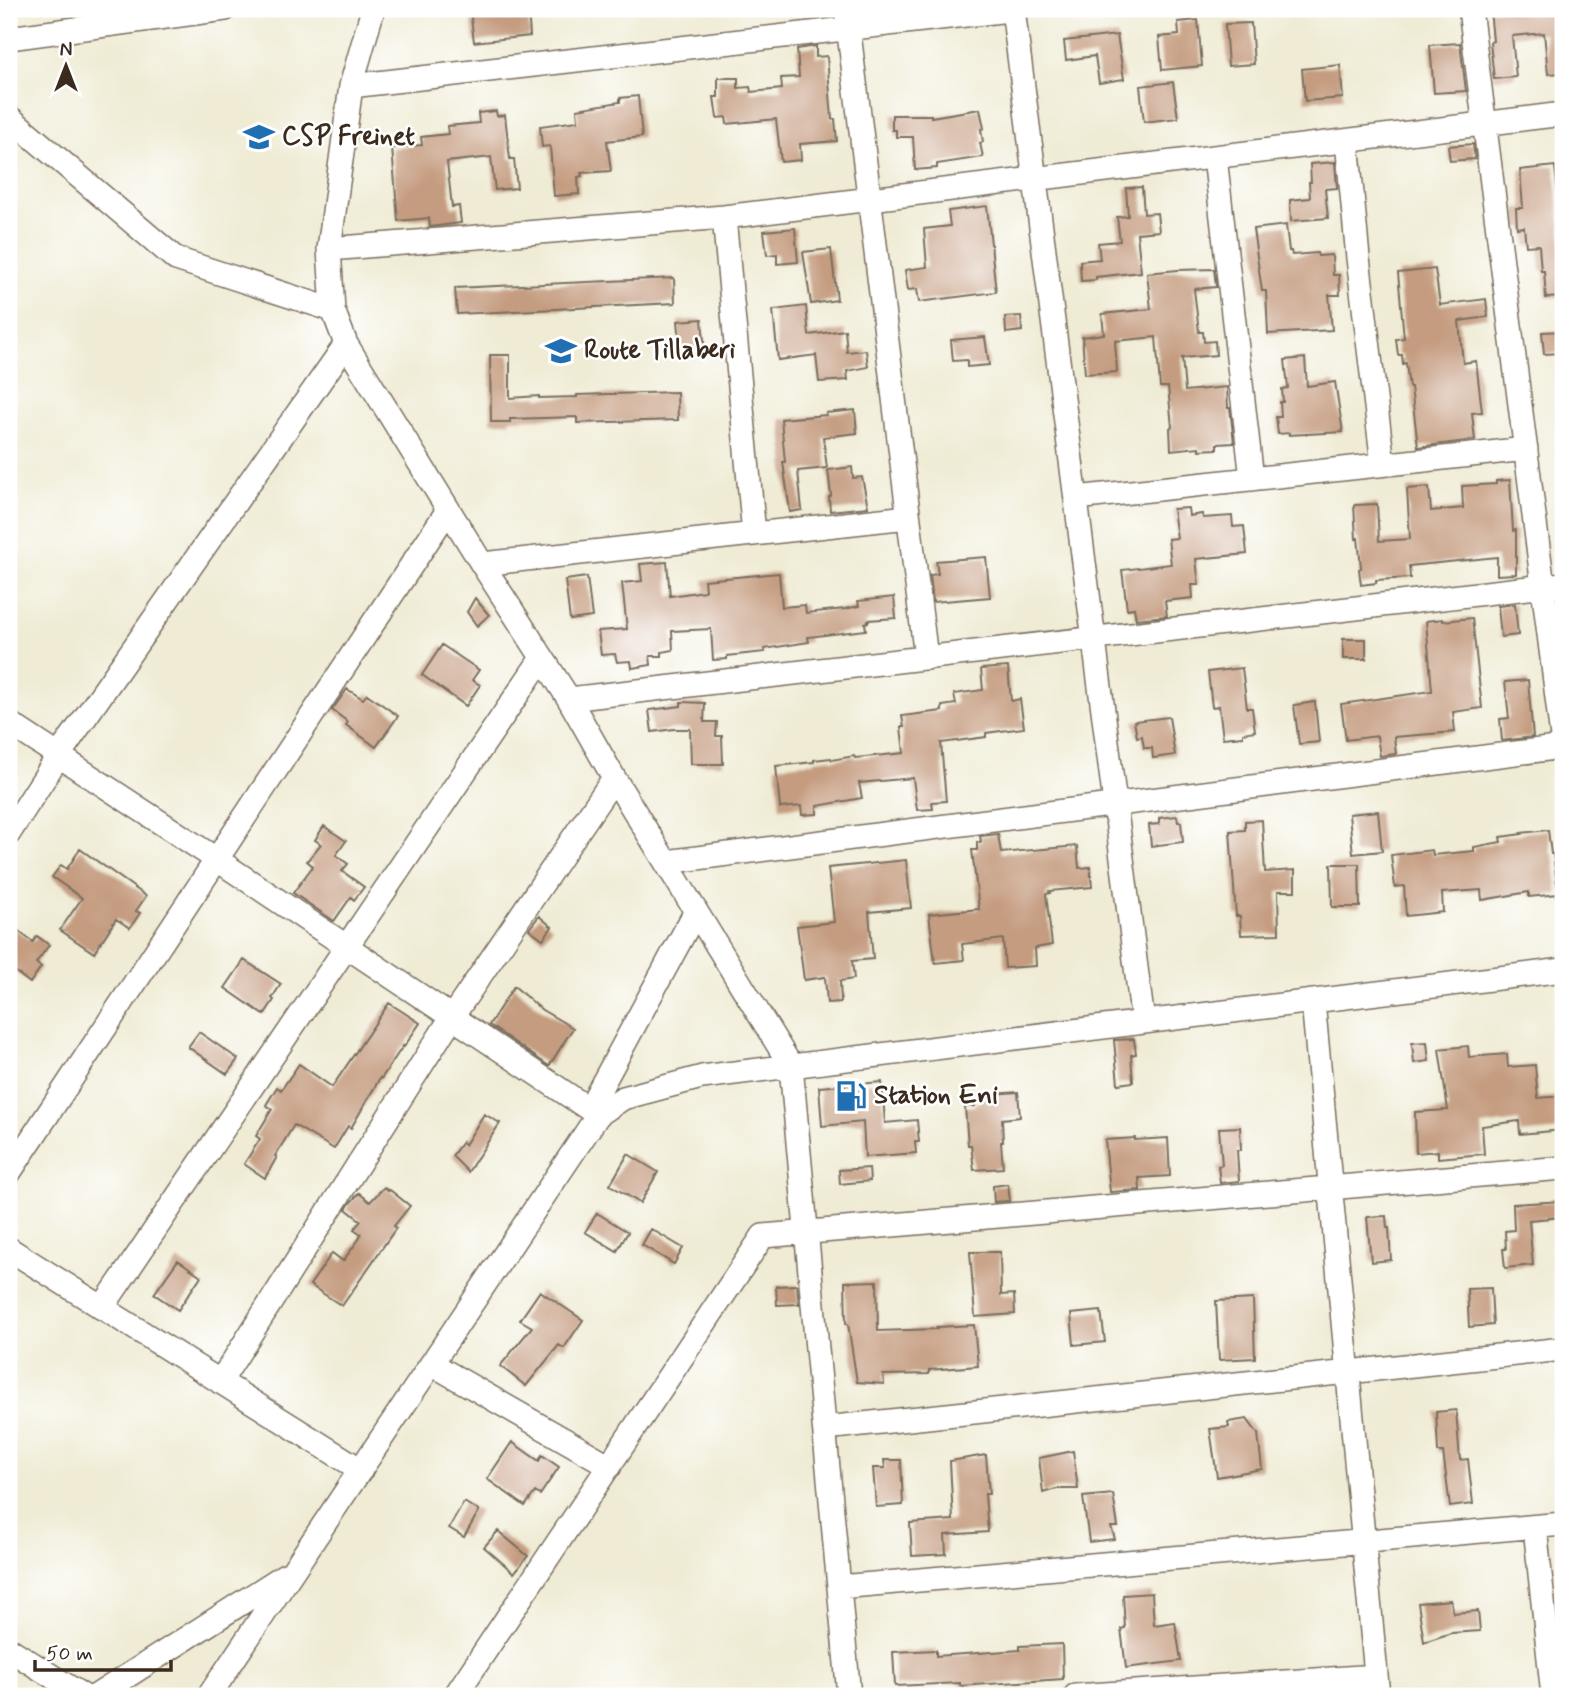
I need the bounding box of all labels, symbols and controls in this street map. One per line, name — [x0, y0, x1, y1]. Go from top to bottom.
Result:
north arrow — [32, 32, 102, 102]
text: N — [60, 38, 72, 63]
school or university icon: CSP Freinet — [242, 120, 276, 154]
place label: CSP Freinet — [282, 120, 415, 154]
school or university icon: Route Tillaberi — [544, 334, 578, 368]
place label: Route Tillaberi — [584, 334, 735, 368]
fuel station icon: Station Eni — [834, 1079, 868, 1113]
place label: Station Eni — [874, 1079, 998, 1113]
scale bar — [35, 1628, 172, 1672]
text: 50 m — [46, 1640, 93, 1668]

